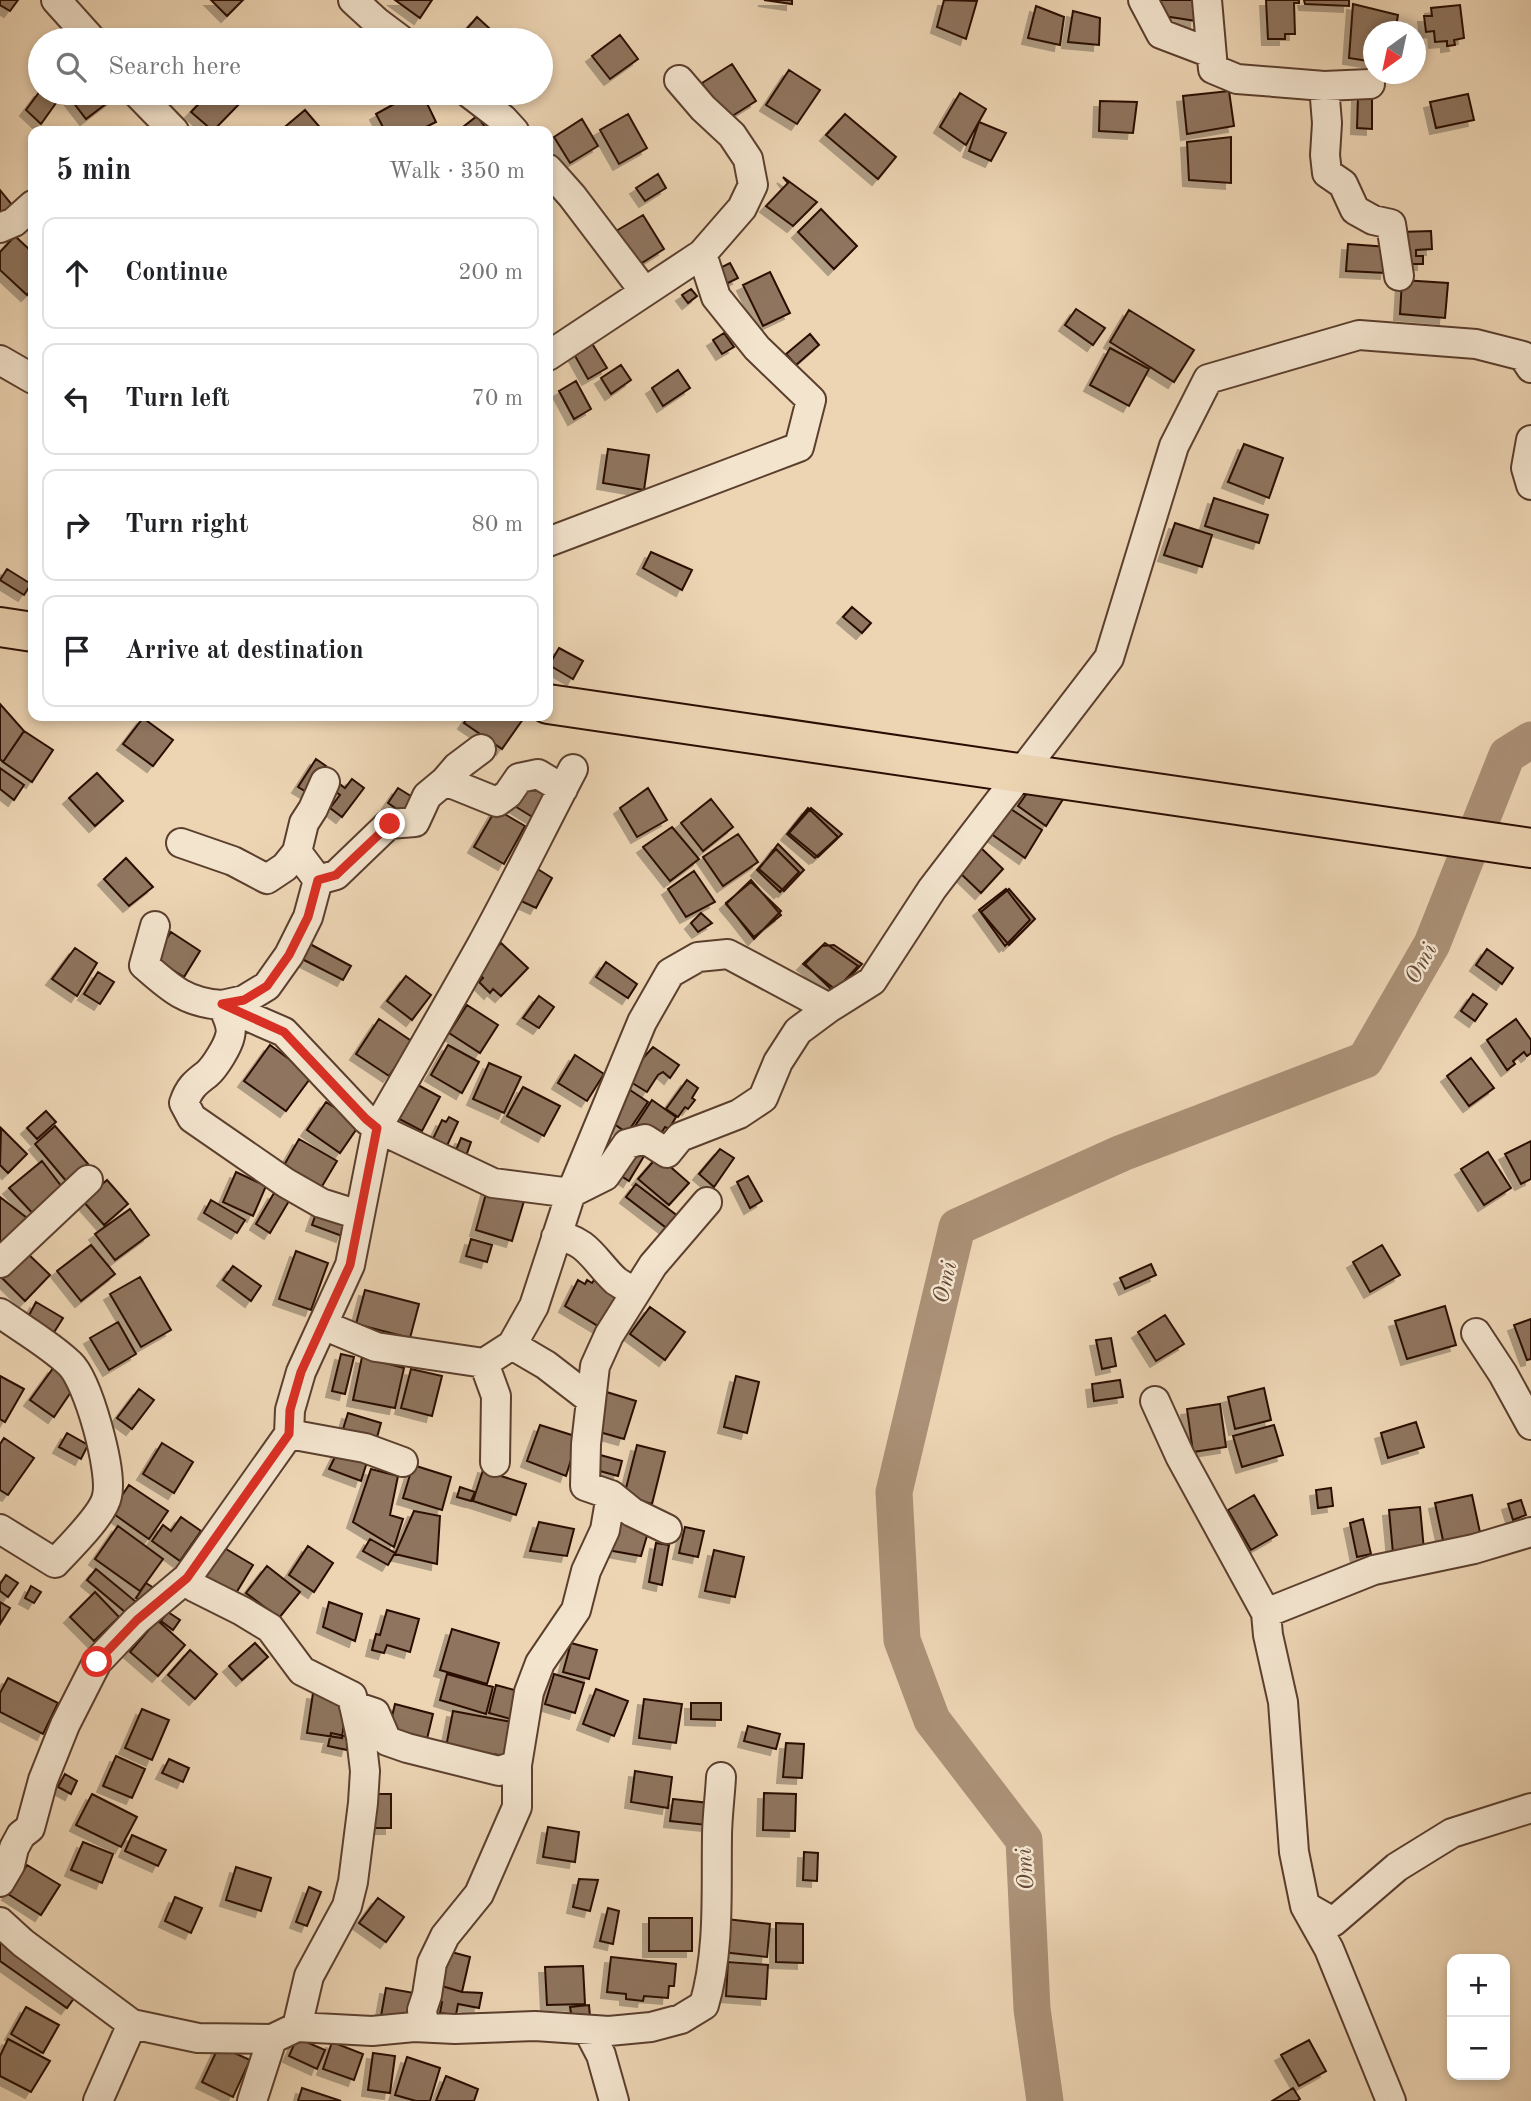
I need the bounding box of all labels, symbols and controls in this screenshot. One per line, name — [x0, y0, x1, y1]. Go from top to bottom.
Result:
north arrow — [1363, 21, 1426, 84]
search box — [28, 28, 553, 105]
icon: search — [52, 48, 90, 86]
text: Search here — [108, 54, 241, 80]
text: 5 min — [56, 156, 131, 186]
text: Walk · 350 m — [389, 160, 525, 183]
icon: ahead — [58, 254, 96, 292]
text: Continue — [125, 260, 228, 286]
text: 200 m — [458, 261, 523, 284]
icon: left — [58, 380, 96, 418]
text: Turn left — [125, 386, 230, 412]
text: 70 m — [472, 387, 523, 410]
icon: right — [58, 506, 96, 544]
text: Turn right — [125, 512, 248, 538]
text: 80 m — [472, 513, 523, 536]
icon: arrive — [58, 632, 96, 670]
text: Arrive at destination — [125, 638, 364, 664]
route end — [374, 808, 405, 839]
water label: Omi — [1401, 939, 1442, 988]
water label: Omi — [929, 1259, 962, 1306]
route start — [81, 1646, 112, 1677]
water label: Omi — [1013, 1847, 1038, 1891]
map controls — [1447, 1954, 1510, 2080]
button: + — [1447, 1954, 1510, 2017]
button: − — [1447, 2017, 1510, 2080]

